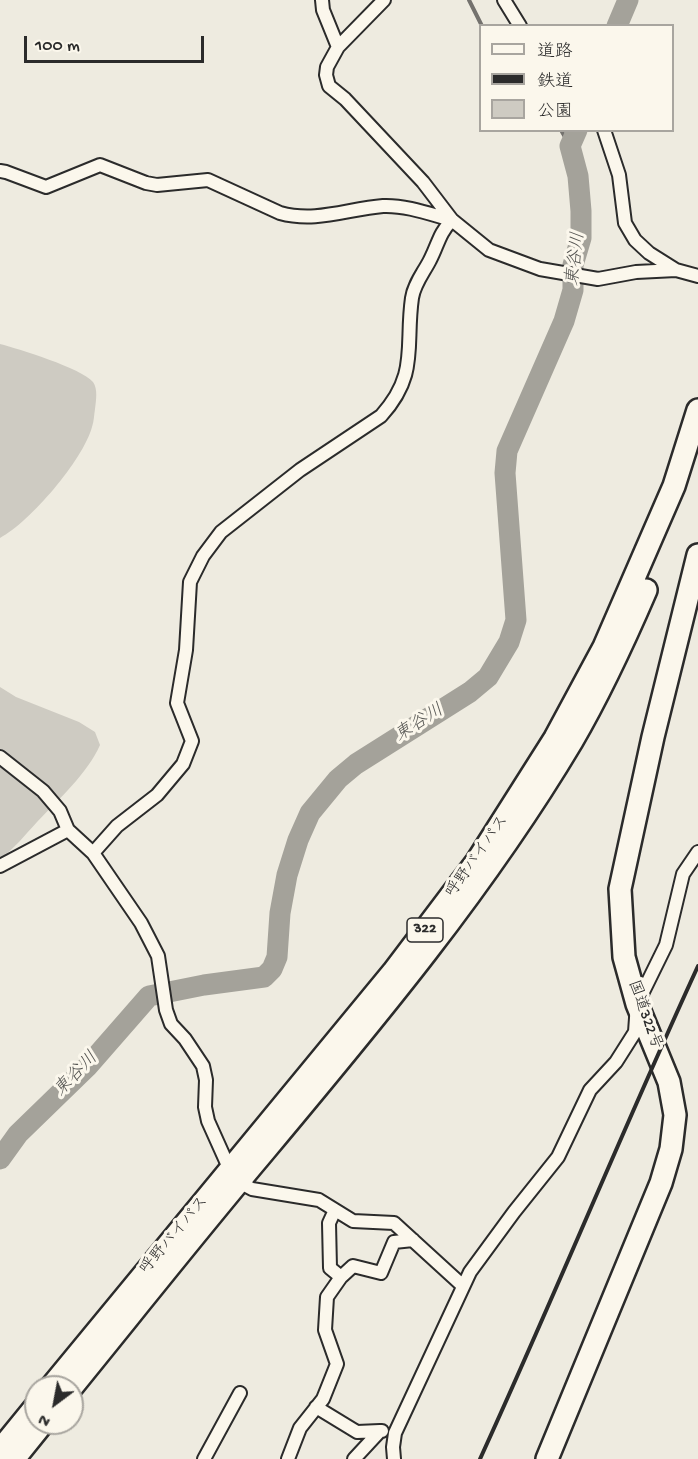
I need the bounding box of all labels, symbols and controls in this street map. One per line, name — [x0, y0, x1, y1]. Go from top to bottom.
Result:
scale bar — [27, 24, 207, 62]
legend — [479, 24, 674, 132]
text: 100 m — [35, 36, 80, 57]
text: 道路 — [537, 42, 573, 63]
text: 鉄道 — [537, 72, 573, 93]
text: 公園 — [537, 102, 573, 123]
water label: 東谷川 — [563, 231, 591, 287]
water label: 東谷川 — [391, 701, 449, 747]
street label: 呼野バイパス — [443, 812, 513, 902]
road number: 322 — [407, 918, 443, 942]
street label: 国道322号 — [623, 978, 665, 1052]
water label: 東谷川 — [50, 1048, 104, 1102]
street label: 呼野バイパス — [137, 1193, 213, 1279]
north arrow — [24, 1375, 84, 1435]
text: N — [36, 1408, 55, 1430]

